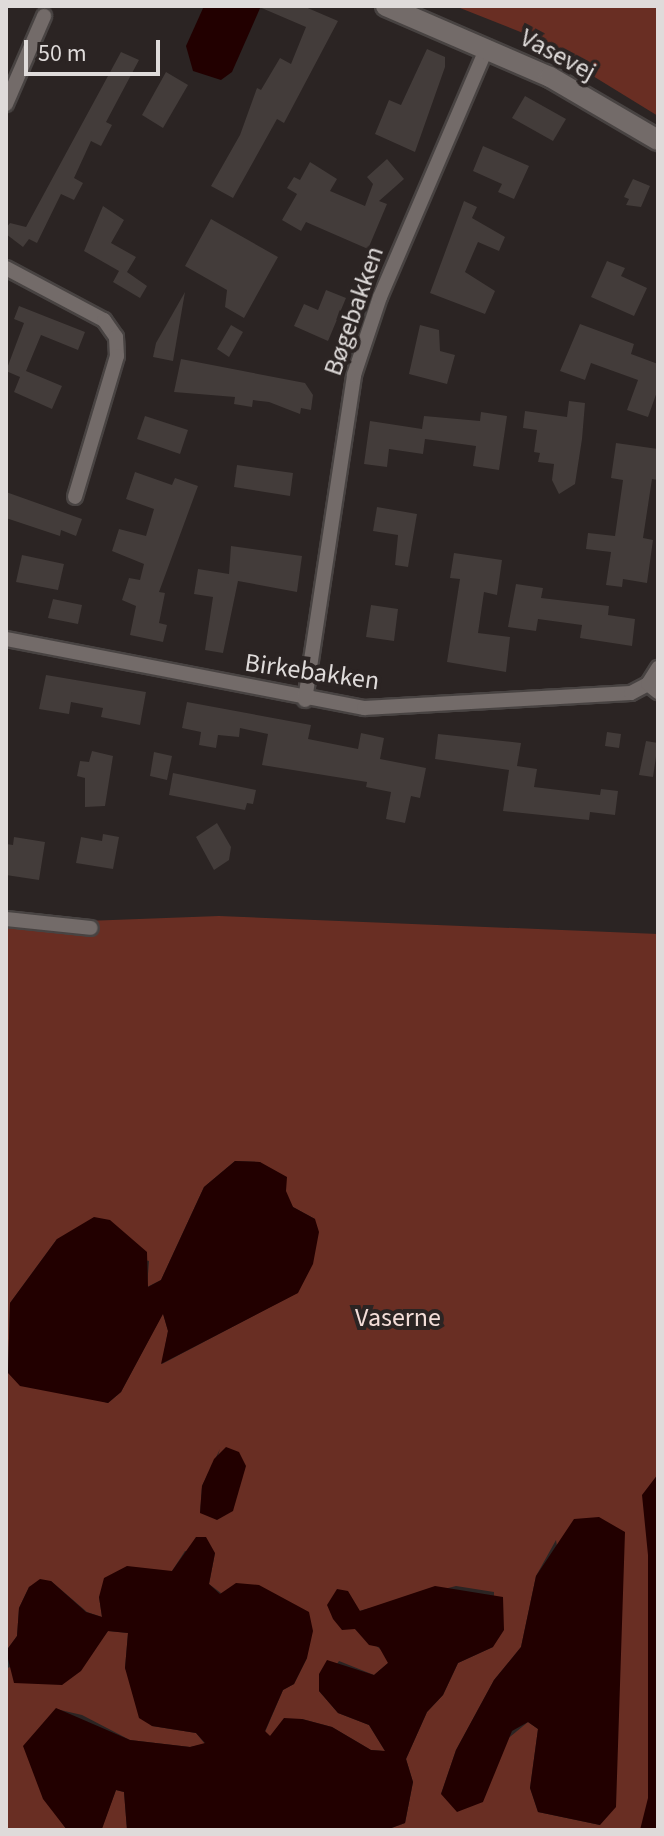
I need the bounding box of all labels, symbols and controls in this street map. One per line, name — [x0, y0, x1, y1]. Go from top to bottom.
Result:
street label: Vasevej — [515, 22, 601, 88]
scale bar — [28, 24, 164, 74]
text: 50 m — [38, 36, 87, 71]
street label: Bøgebakken — [317, 242, 391, 380]
street label: Birkebakken — [243, 647, 381, 697]
park label: Vaserne — [355, 1302, 441, 1334]

